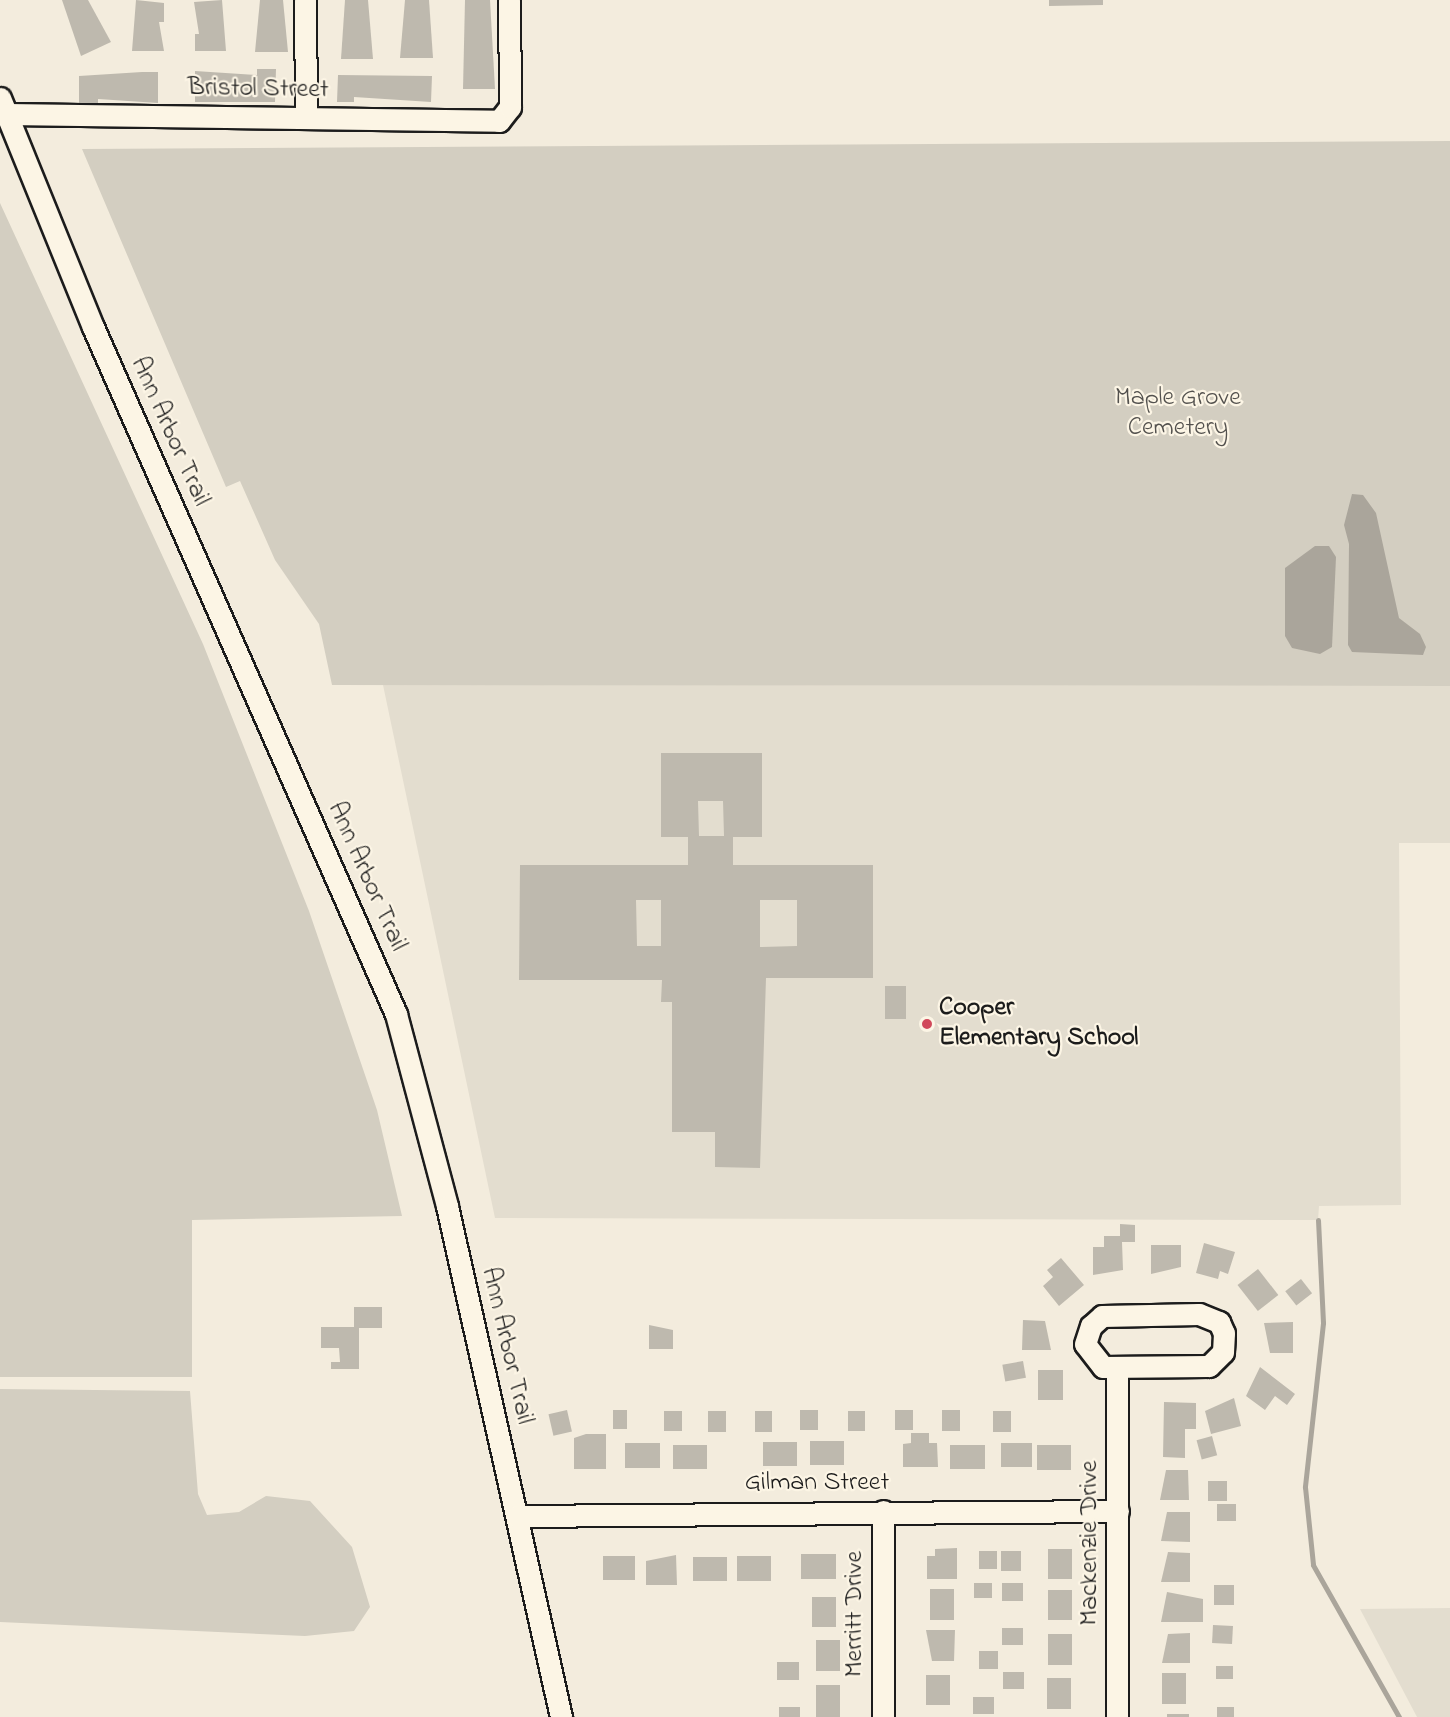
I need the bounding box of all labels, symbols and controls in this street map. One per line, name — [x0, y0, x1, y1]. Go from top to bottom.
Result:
street label: Bristol Street — [187, 73, 329, 107]
street label: Ann Arbor Trail — [122, 353, 216, 511]
park label: Maple Grove Cemetery — [1115, 383, 1241, 444]
street label: Ann Arbor Trail — [319, 798, 413, 956]
place label: Cooper Elementary School — [939, 993, 1138, 1054]
marker: Cooper Elementary School — [920, 1017, 934, 1031]
street label: Ann Arbor Trail — [473, 1265, 539, 1427]
street label: Mackenzie Drive — [1075, 1460, 1107, 1626]
street label: Gilman Street — [745, 1468, 889, 1500]
street label: Merritt Drive — [840, 1551, 872, 1677]

